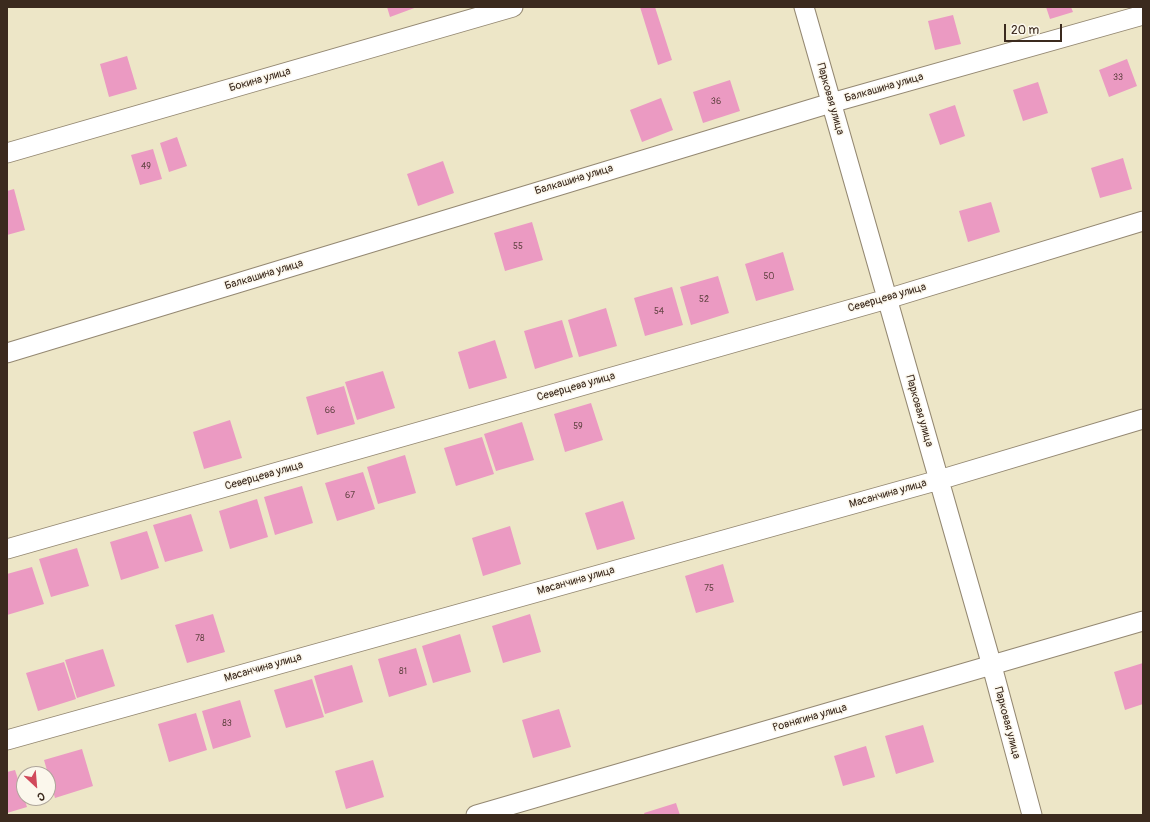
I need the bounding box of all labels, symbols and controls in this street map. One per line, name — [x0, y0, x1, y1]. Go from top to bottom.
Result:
scale bar — [1006, 16, 1064, 42]
text: 20 m — [1011, 23, 1039, 38]
street label: Парковая улица — [813, 62, 847, 136]
street label: Бокина улица — [228, 65, 292, 95]
street label: Балкашина улица — [843, 70, 925, 106]
house number: 33 — [1113, 73, 1123, 83]
house number: 36 — [711, 97, 721, 107]
house number: 49 — [141, 162, 151, 172]
street label: Балкашина улица — [533, 162, 615, 198]
house number: 55 — [513, 242, 523, 252]
street label: Балкашина улица — [223, 257, 305, 293]
house number: 50 — [763, 272, 775, 282]
street label: Северцева улица — [846, 281, 928, 315]
house number: 52 — [699, 295, 709, 305]
house number: 54 — [654, 307, 664, 317]
street label: Северцева улица — [535, 370, 617, 404]
street label: Парковая улица — [902, 374, 936, 448]
house number: 66 — [325, 406, 335, 416]
house number: 59 — [573, 422, 583, 432]
street label: Северцева улица — [223, 459, 305, 493]
street label: Масанчина улица — [848, 477, 928, 511]
house number: 67 — [345, 491, 355, 501]
street label: Масанчина улица — [536, 564, 616, 598]
house number: 75 — [704, 584, 714, 594]
house number: 78 — [195, 634, 205, 644]
street label: Масанчина улица — [223, 651, 303, 685]
house number: 81 — [399, 667, 407, 677]
street label: Парковая улица — [991, 686, 1023, 760]
street label: Ровнягина улица — [771, 701, 849, 735]
house number: 83 — [222, 719, 232, 729]
north arrow — [16, 766, 56, 806]
text: С — [35, 789, 47, 804]

